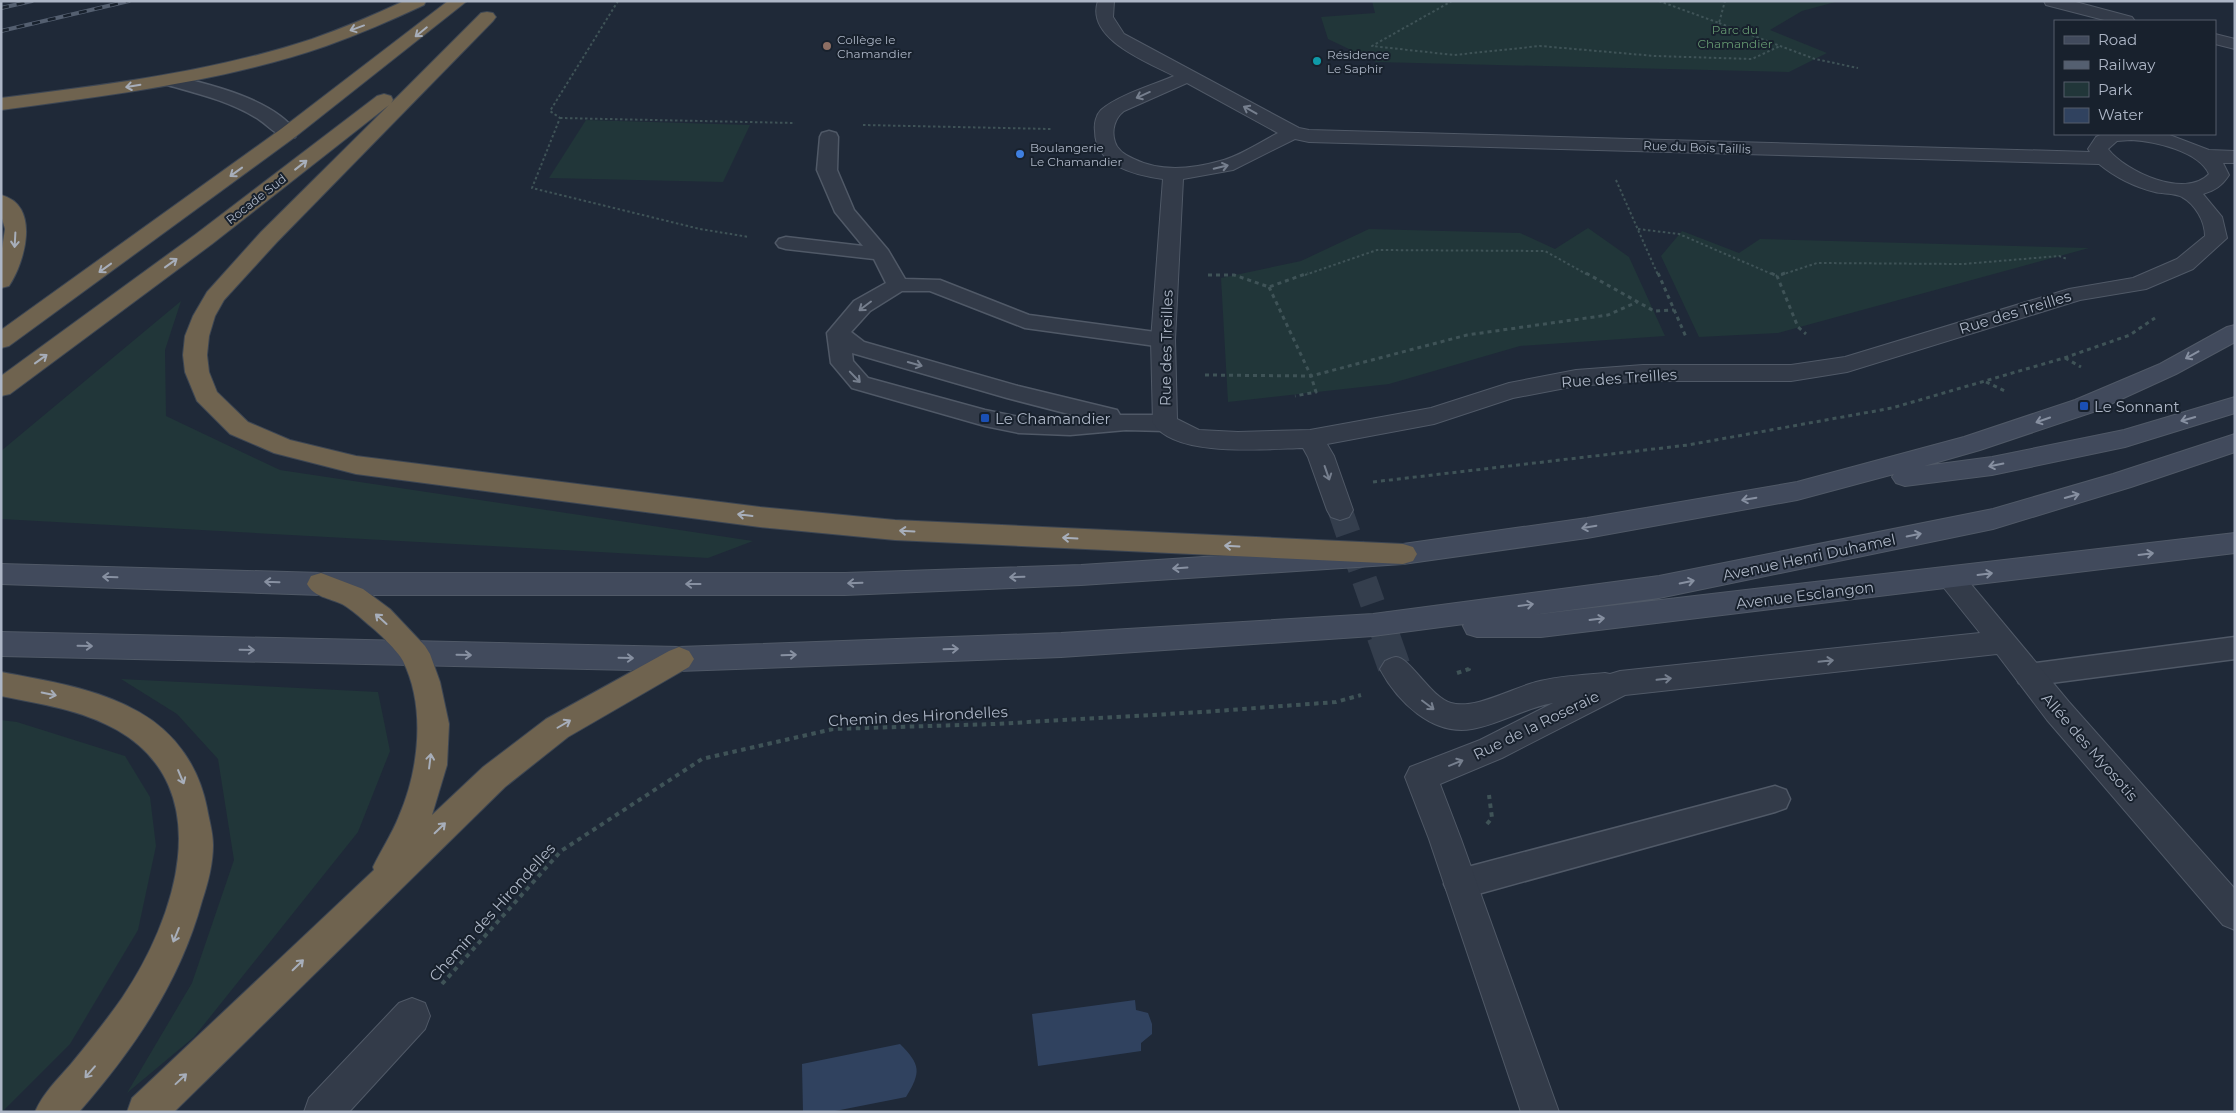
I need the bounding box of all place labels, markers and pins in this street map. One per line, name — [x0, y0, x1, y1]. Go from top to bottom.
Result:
place label: Collège le Chamandier — [837, 32, 912, 61]
marker: Collège le Chamandier — [821, 40, 833, 52]
place label: Résidence Le Saphir — [1327, 47, 1389, 76]
marker: Résidence Le Saphir — [1311, 55, 1323, 67]
place label: Boulangerie Le Chamandier — [1030, 140, 1123, 169]
marker: Boulangerie Le Chamandier — [1014, 148, 1026, 160]
place label: Le Sonnant — [2094, 397, 2180, 416]
marker: Le Sonnant — [2078, 400, 2090, 412]
place label: Le Chamandier — [995, 409, 1111, 428]
marker: Le Chamandier — [979, 412, 991, 424]

